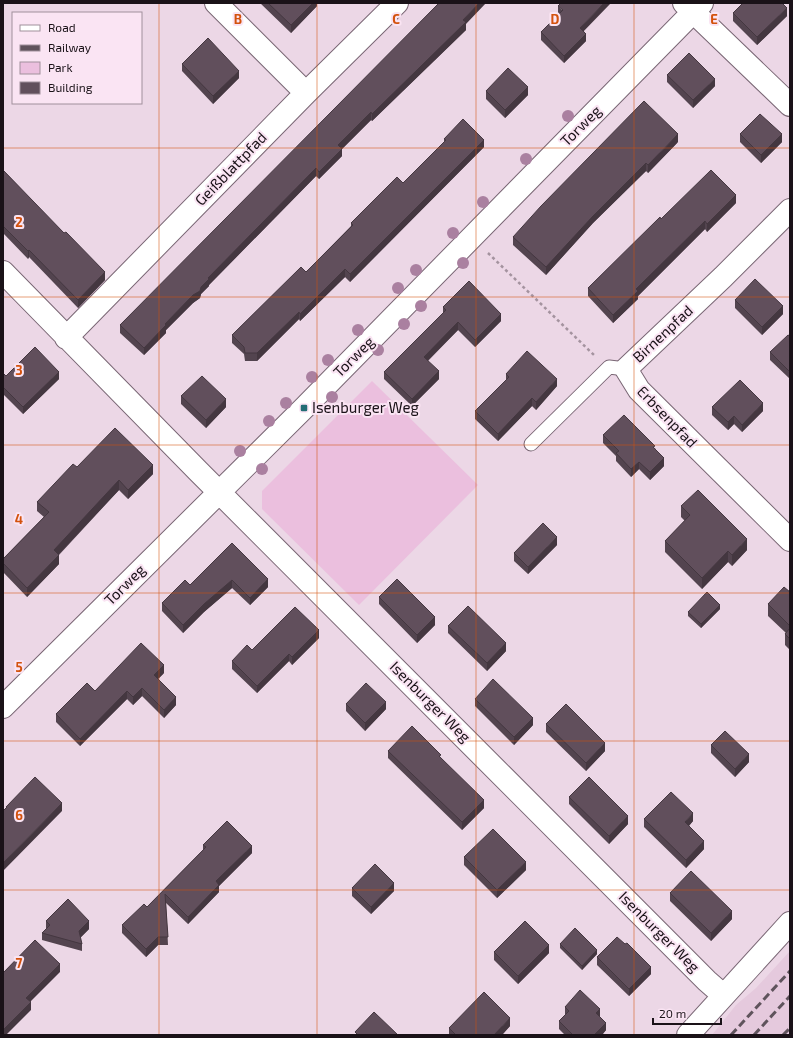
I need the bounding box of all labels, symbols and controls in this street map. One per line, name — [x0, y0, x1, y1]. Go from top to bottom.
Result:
text: B — [234, 11, 242, 27]
text: C — [392, 11, 400, 27]
text: D — [551, 11, 560, 27]
text: E — [710, 11, 718, 27]
legend — [12, 12, 142, 104]
text: Road — [48, 20, 76, 34]
text: Railway — [48, 40, 92, 54]
text: Park — [48, 60, 73, 74]
text: Building — [48, 80, 93, 94]
street label: Torweg — [556, 101, 605, 149]
street label: Geißblattpfad — [191, 128, 270, 209]
text: 2 — [15, 214, 23, 230]
street label: Birnenpfad — [628, 301, 696, 366]
street label: Torweg — [329, 332, 378, 380]
text: 3 — [15, 362, 23, 378]
street label: Erbsenpfad — [634, 382, 701, 451]
place label: Isenburger Weg — [312, 398, 420, 416]
marker: Isenburger Weg — [299, 403, 309, 413]
text: 4 — [15, 511, 23, 527]
street label: Torweg — [100, 560, 149, 608]
street label: Isenburger Weg — [387, 657, 475, 746]
text: 5 — [15, 659, 23, 675]
text: 6 — [15, 807, 23, 823]
street label: Isenburger Weg — [616, 887, 704, 976]
text: 7 — [16, 955, 23, 971]
scale bar — [653, 1000, 721, 1026]
text: 20 m — [659, 1006, 686, 1020]

